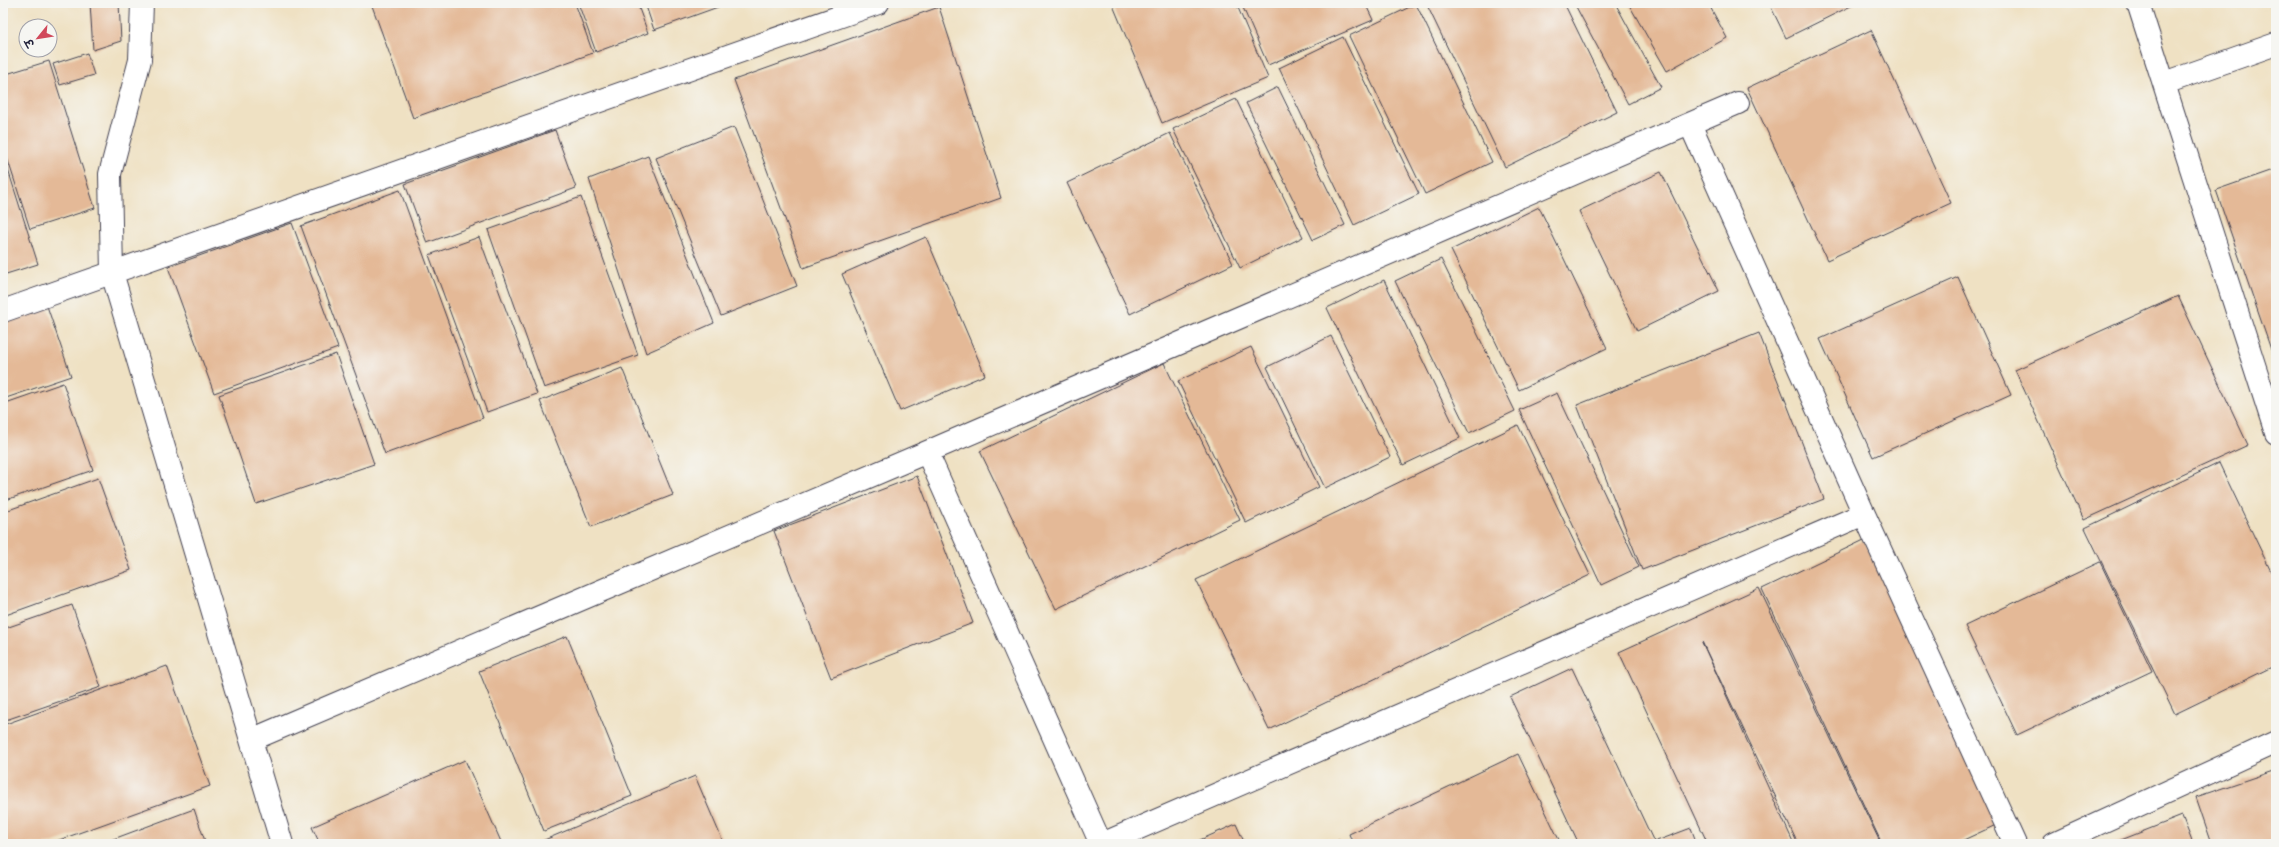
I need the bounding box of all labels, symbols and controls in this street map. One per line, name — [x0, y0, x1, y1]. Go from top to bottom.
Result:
north arrow — [18, 18, 58, 58]
text: उ — [21, 35, 38, 50]

